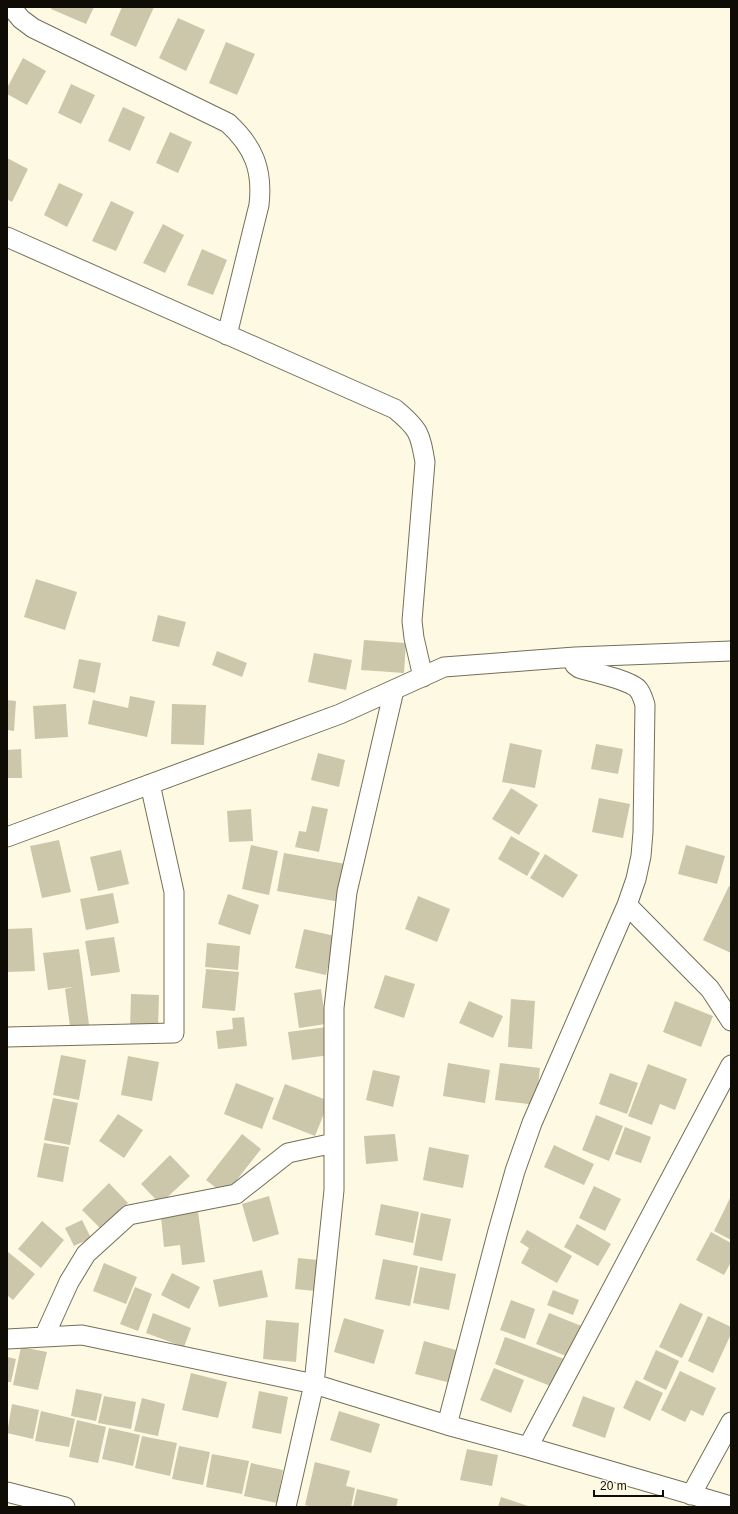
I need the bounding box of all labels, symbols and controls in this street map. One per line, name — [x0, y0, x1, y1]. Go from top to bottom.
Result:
scale bar — [594, 1472, 663, 1498]
text: 20 m — [600, 1479, 627, 1493]

